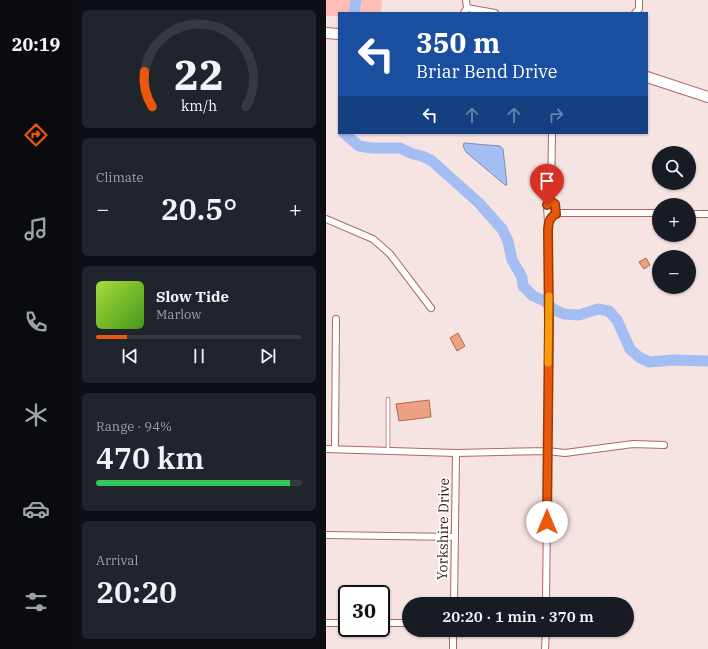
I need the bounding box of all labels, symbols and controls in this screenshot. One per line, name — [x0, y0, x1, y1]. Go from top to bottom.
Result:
text: 350 m — [416, 24, 500, 61]
icon: left — [350, 28, 402, 80]
text: 20:19 — [12, 33, 60, 56]
text: 22 — [174, 47, 224, 101]
text: Briar Bend Drive — [416, 60, 557, 83]
text: km/h — [181, 95, 217, 114]
icon: left — [419, 104, 441, 126]
icon: ahead — [461, 104, 483, 126]
icon: ahead — [503, 104, 525, 126]
icon: right — [545, 104, 567, 126]
icon: directions — [22, 121, 50, 149]
map controls — [652, 146, 696, 294]
button: search — [652, 146, 696, 190]
pin — [530, 164, 564, 205]
text: Climate — [96, 169, 143, 186]
icon: arrive — [536, 170, 558, 192]
text: 20.5° — [161, 189, 237, 228]
text: − — [96, 194, 109, 223]
text: + — [289, 194, 302, 223]
button: + — [652, 198, 696, 242]
icon: music — [22, 215, 50, 243]
button: − — [652, 250, 696, 294]
text: Slow Tide — [156, 287, 229, 306]
text: Marlow — [156, 306, 201, 323]
icon: phone — [22, 308, 50, 336]
icon: previous — [119, 345, 141, 367]
icon: pause — [188, 345, 210, 367]
icon: next — [257, 345, 279, 367]
icon: climate — [22, 401, 50, 429]
text: Range · 94% — [96, 418, 172, 435]
text: 470 km — [96, 438, 204, 477]
street label: Yorkshire Drive — [433, 478, 453, 580]
icon: car — [22, 495, 50, 523]
position arrow — [526, 501, 568, 543]
text: Arrival — [96, 552, 138, 569]
text: 20:20 — [96, 572, 177, 611]
speed limit sign: 30 — [338, 585, 390, 637]
icon: filters — [22, 588, 50, 616]
text: 20:20 · 1 min · 370 m — [442, 607, 594, 626]

